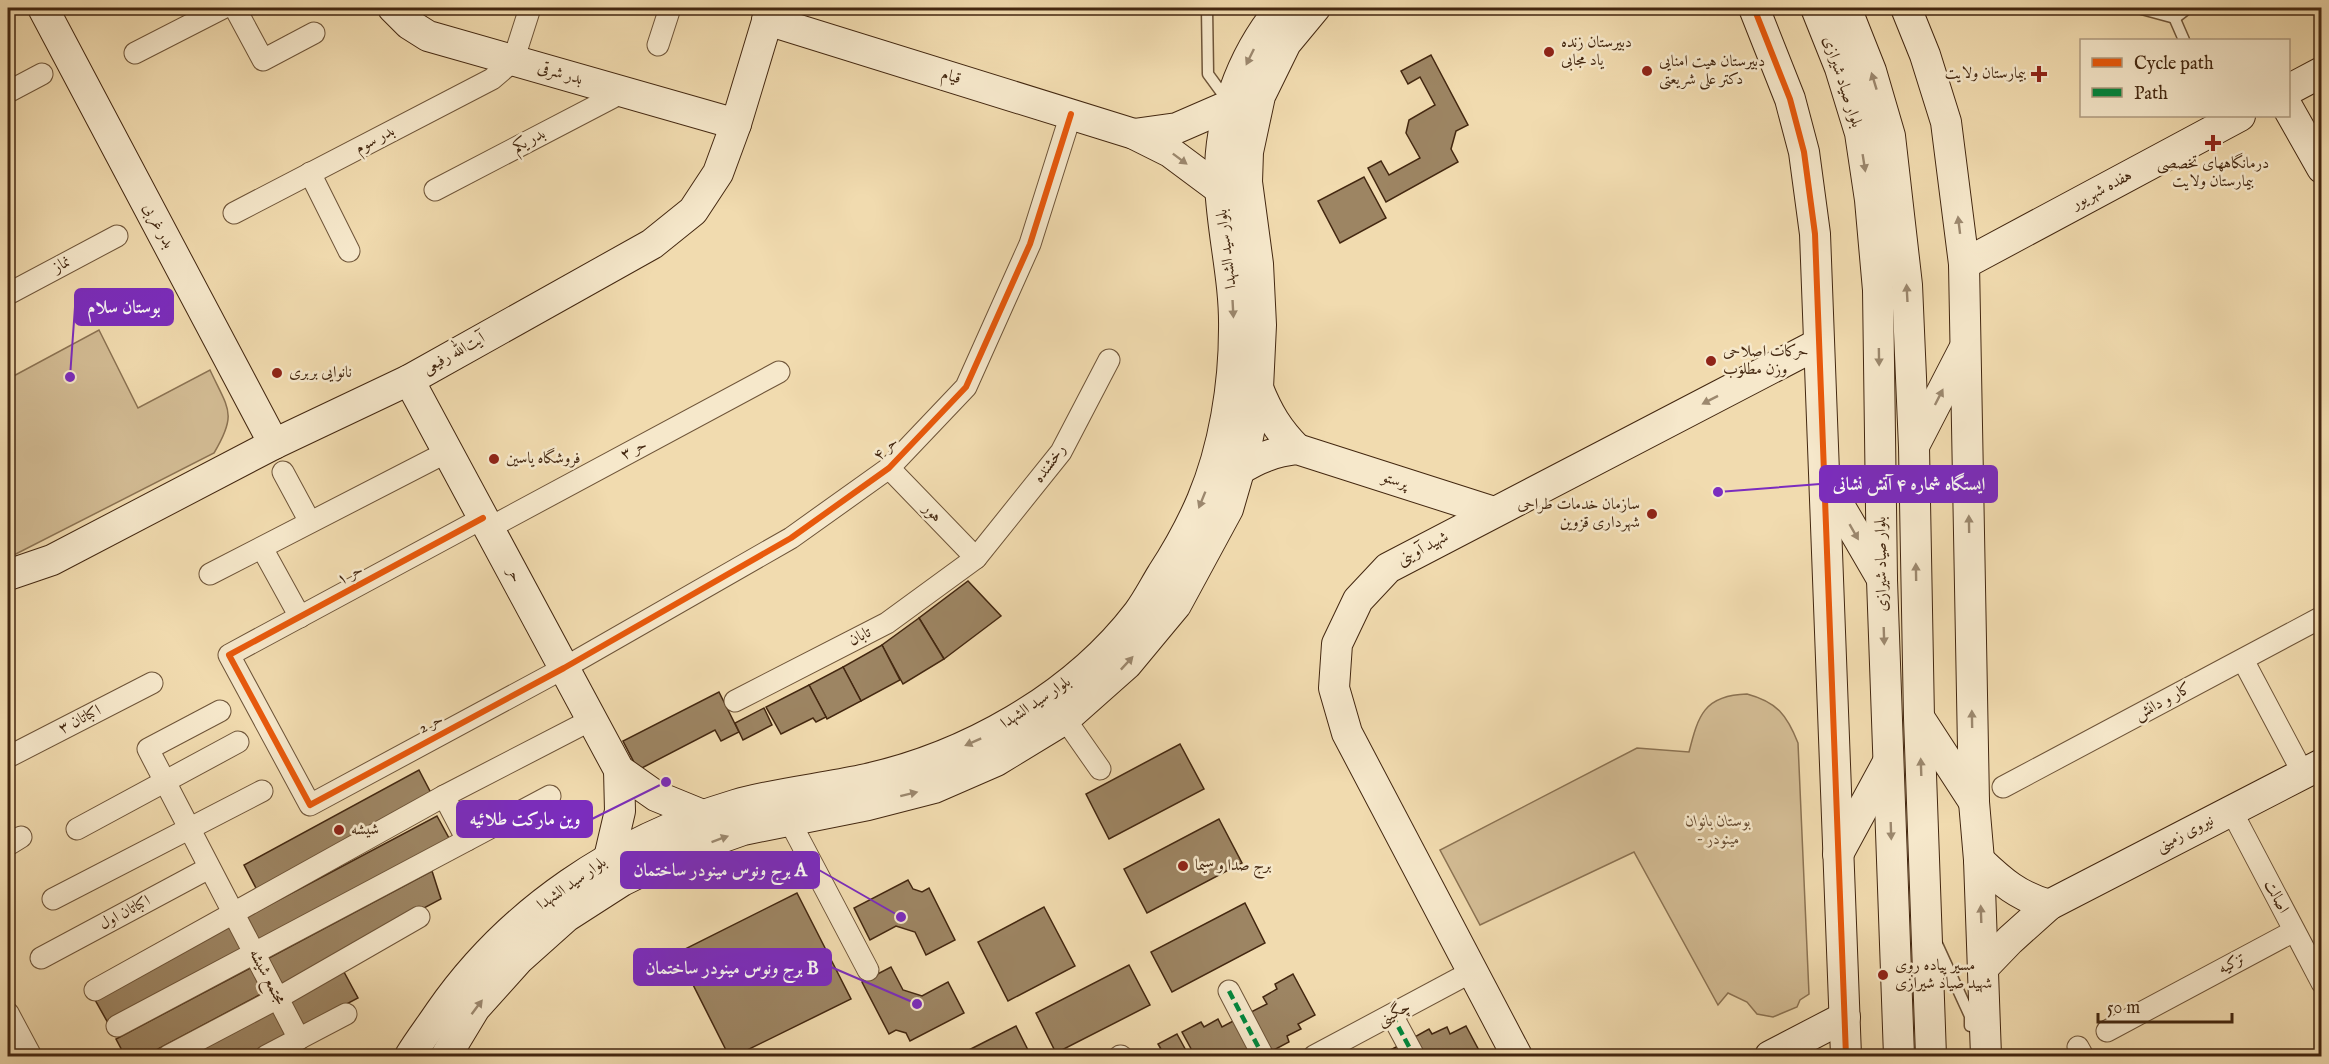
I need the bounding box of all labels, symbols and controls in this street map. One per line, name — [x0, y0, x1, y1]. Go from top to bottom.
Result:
place label: دبیرستان زنده یاد مجابی — [1561, 33, 1632, 71]
street label: بلوار صیاد شیرازی — [1818, 34, 1866, 130]
legend — [2080, 39, 2290, 117]
marker: دبیرستان زنده یاد مجابی — [1542, 45, 1556, 59]
one-way arrow — [1245, 48, 1254, 65]
place label: دبیرستان هیت امنایی دکتر علی شریعتی — [1659, 52, 1765, 90]
text: Cycle path — [2134, 53, 2214, 76]
street label: بدر شرقی — [535, 58, 585, 90]
marker: دبیرستان هیت امنایی دکتر علی شریعتی — [1640, 64, 1654, 78]
place label: بیمارستان ولایت — [1945, 64, 2026, 84]
street label: قیام — [938, 65, 963, 92]
marker: بیمارستان ولایت — [2030, 65, 2048, 83]
one-way arrow — [1869, 72, 1878, 90]
text: Path — [2134, 83, 2168, 106]
street label: بدر سوم — [352, 121, 400, 161]
street label: بدر یکم — [509, 124, 551, 161]
marker: درمانگاههای تخصصی بیمارستان ولایت — [2204, 134, 2222, 152]
place label: درمانگاههای تخصصی بیمارستان ولایت — [2157, 152, 2269, 192]
one-way arrow — [1171, 153, 1187, 165]
one-way arrow — [1860, 154, 1869, 173]
street label: هفده شهریور — [2067, 166, 2136, 215]
street label: بدر غربی — [138, 200, 178, 252]
street label: بلوار سید الشهدا — [1212, 208, 1242, 290]
one-way arrow — [1954, 215, 1963, 234]
street label: نماز — [48, 252, 74, 279]
one-way arrow — [1902, 284, 1911, 303]
callout: بوستان سلام — [75, 289, 173, 325]
text: بوستان سلام — [87, 297, 161, 323]
one-way arrow — [1229, 299, 1238, 318]
street label: آیت‌الله رفیعی — [417, 324, 490, 379]
place label: حرکات اصلاحی وزن مطلوب — [1723, 342, 1809, 380]
one-way arrow — [1874, 348, 1884, 367]
marker: حرکات اصلاحی وزن مطلوب — [1704, 354, 1718, 368]
place label: نانوایی بربری — [289, 363, 352, 383]
marker: نانوایی بربری — [270, 366, 284, 380]
one-way arrow — [1934, 389, 1944, 406]
one-way arrow — [1702, 395, 1719, 405]
street label: حر ۴ — [869, 432, 903, 466]
street label: حر ۳ — [617, 435, 651, 465]
street label: رخشنده — [1029, 441, 1071, 487]
place label: فروشگاه یاسین — [506, 447, 581, 469]
marker: فروشگاه یاسین — [487, 452, 501, 466]
callout: ایستگاه شماره ۴ آتش نشانی — [1820, 466, 1997, 502]
street label: پرستو — [1378, 467, 1413, 495]
text: ایستگاه شماره ۴ آتش نشانی — [1832, 472, 1985, 497]
one-way arrow — [1197, 491, 1207, 509]
place label: سازمان خدمات طراحی شهرداری قزوین — [1517, 495, 1640, 533]
street label: هور — [917, 498, 946, 527]
marker: سازمان خدمات طراحی شهرداری قزوین — [1645, 507, 1659, 521]
one-way arrow — [1964, 515, 1973, 534]
street label: بلوار صیاد شیرازی — [1871, 516, 1893, 612]
one-way arrow — [1849, 524, 1859, 541]
street label: شهید آوینی — [1393, 526, 1452, 571]
street label: حر ۱ — [333, 560, 367, 590]
street label: حر — [501, 562, 526, 586]
one-way arrow — [1911, 563, 1921, 582]
street label: تابان — [845, 623, 875, 651]
one-way arrow — [1879, 627, 1889, 646]
one-way arrow — [1120, 655, 1134, 670]
street label: بلوار سید الشهدا — [997, 672, 1075, 734]
street label: کار و دانش — [2131, 679, 2195, 725]
street label: اکباتان ۳ — [55, 701, 105, 739]
street label: حر 2 — [415, 709, 447, 739]
one-way arrow — [1968, 710, 1977, 729]
one-way arrow — [964, 738, 981, 747]
one-way arrow — [1916, 758, 1925, 777]
one-way arrow — [900, 789, 919, 799]
callout: وین مارکت طلائیه — [457, 801, 592, 837]
text: وین مارکت طلائیه — [470, 809, 580, 832]
street label: نیروی زمینی — [2153, 811, 2217, 857]
park label: بوستان بانوان - مینودر — [1685, 812, 1751, 850]
place label: شیشه — [351, 820, 379, 840]
one-way arrow — [1886, 822, 1895, 841]
marker: شیشه — [332, 823, 346, 837]
one-way arrow — [711, 833, 729, 843]
callout: برج ونوس مینودر ساختمان A — [621, 852, 819, 888]
street label: بلوار سید الشهدا — [533, 853, 611, 915]
place label: برج صدا و سیما — [1195, 856, 1271, 879]
marker: برج صدا و سیما — [1176, 859, 1190, 873]
text: برج ونوس مینودر ساختمان A — [633, 860, 808, 886]
street label: اصالت — [2259, 877, 2293, 917]
street label: اکباتان اول — [96, 891, 154, 935]
one-way arrow — [1977, 905, 1986, 924]
street label: مجتمع شیشه — [240, 946, 290, 1011]
callout: برج ونوس مینودر ساختمان B — [634, 949, 831, 985]
street label: تزکیه — [2215, 949, 2249, 979]
place label: مسیر پیاده روی شهید صیاد شیرازی — [1895, 956, 1992, 994]
text: برج ونوس مینودر ساختمان B — [645, 958, 819, 984]
marker: مسیر پیاده روی شهید صیاد شیرازی — [1876, 968, 1890, 982]
scale bar — [2098, 986, 2232, 1024]
street label: چگینی — [1373, 995, 1414, 1031]
text: 50 m — [2107, 997, 2140, 1020]
one-way arrow — [471, 999, 483, 1015]

